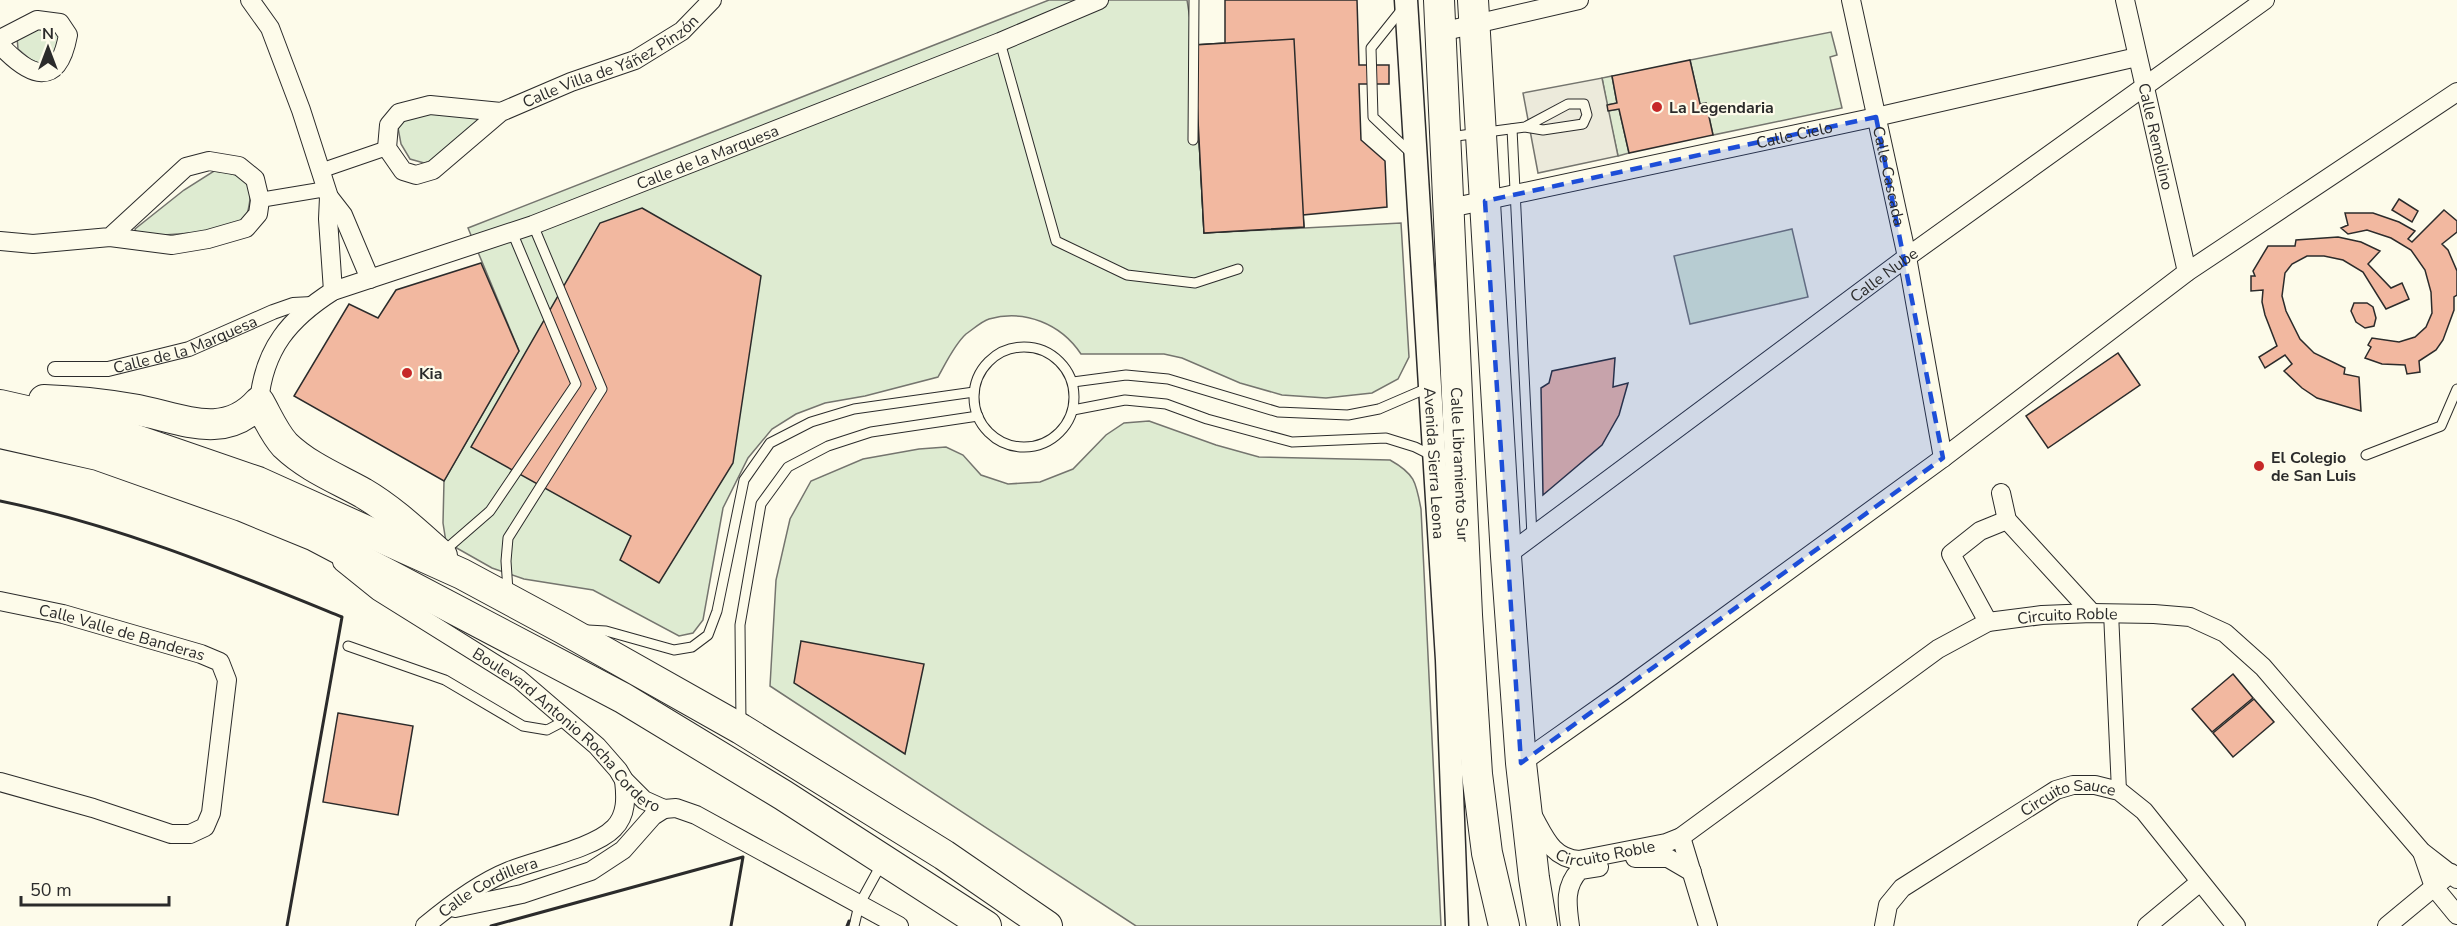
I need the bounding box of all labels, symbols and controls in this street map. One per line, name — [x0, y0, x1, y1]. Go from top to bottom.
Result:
street label: Calle Villa de Yáñez Pinzón — [519, 10, 704, 113]
north arrow — [18, 18, 78, 78]
text: N — [42, 23, 54, 45]
street label: Calle Remolino — [2132, 81, 2178, 192]
place label: La Legendaria — [1669, 97, 1774, 119]
marker: La Legendaria — [1650, 100, 1664, 114]
street label: Calle Cielo — [1754, 117, 1835, 154]
street label: Calle de la Marquesa — [633, 120, 782, 195]
street label: Calle Cascada — [1867, 124, 1910, 228]
street label: Calle Nube — [1846, 243, 1923, 308]
street label: Calle de la Marquesa — [111, 310, 261, 379]
place label: Kia — [419, 363, 442, 385]
marker: Kia — [400, 366, 414, 380]
street label: Avenida Sierra Leona — [1418, 386, 1449, 540]
street label: Calle Libramiento Sur — [1445, 387, 1474, 543]
place label: El Colegio de San Luis — [2271, 447, 2356, 487]
marker: El Colegio de San Luis — [2252, 459, 2266, 473]
street label: Calle Valle de Banderas — [37, 599, 208, 667]
street label: Circuito Roble — [2016, 603, 2118, 630]
street label: Boulevard Antonio Rocha Cordero — [468, 643, 664, 818]
street label: Circuito Sauce — [2016, 774, 2118, 822]
street label: Circuito Roble — [1551, 835, 1657, 872]
street label: Calle Cordillera — [434, 852, 541, 923]
scale bar — [21, 869, 170, 907]
text: 50 m — [30, 878, 72, 902]

